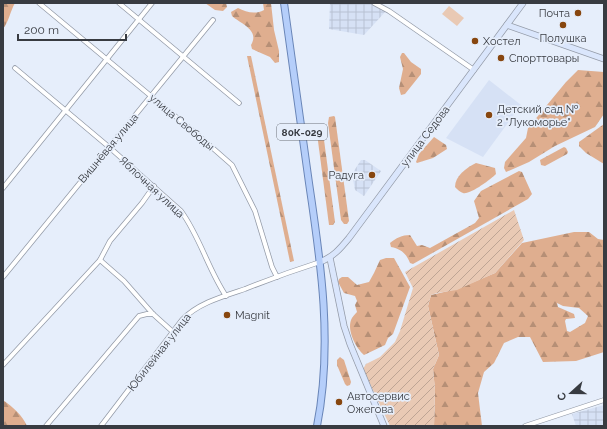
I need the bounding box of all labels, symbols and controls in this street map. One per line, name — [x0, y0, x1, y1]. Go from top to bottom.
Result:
place label: Почта — [539, 7, 570, 20]
marker: Почта — [573, 8, 583, 18]
scale bar — [18, 16, 126, 42]
marker: Полушка — [558, 20, 568, 30]
text: 200 m — [24, 23, 59, 37]
place label: Полушка — [539, 32, 587, 45]
place label: Хостел — [483, 35, 521, 48]
marker: Хостел — [470, 36, 480, 46]
place label: Спорттовары — [509, 52, 579, 65]
marker: Спорттовары — [496, 53, 506, 63]
street label: улица Свободы — [146, 91, 217, 153]
street label: улица Седова — [398, 103, 452, 169]
place label: Детский сад № 2 "Лукоморье" — [497, 103, 579, 129]
marker: Детский сад № 2 "Лукоморье" — [484, 110, 494, 120]
street label: Вишнёвая улица — [76, 111, 141, 186]
road number: 80К-029 — [277, 124, 327, 140]
street label: Яблочная улица — [117, 154, 187, 221]
place label: Радуга — [328, 169, 364, 182]
marker: Радуга — [367, 170, 377, 180]
place label: Magnit — [235, 309, 270, 322]
marker: Magnit — [222, 310, 232, 320]
street label: Юбилейная улица — [125, 311, 194, 394]
north arrow — [551, 373, 591, 413]
place label: Автосервис Ожегова — [347, 390, 410, 416]
text: С — [555, 390, 570, 402]
marker: Автосервис Ожегова — [334, 397, 344, 407]

